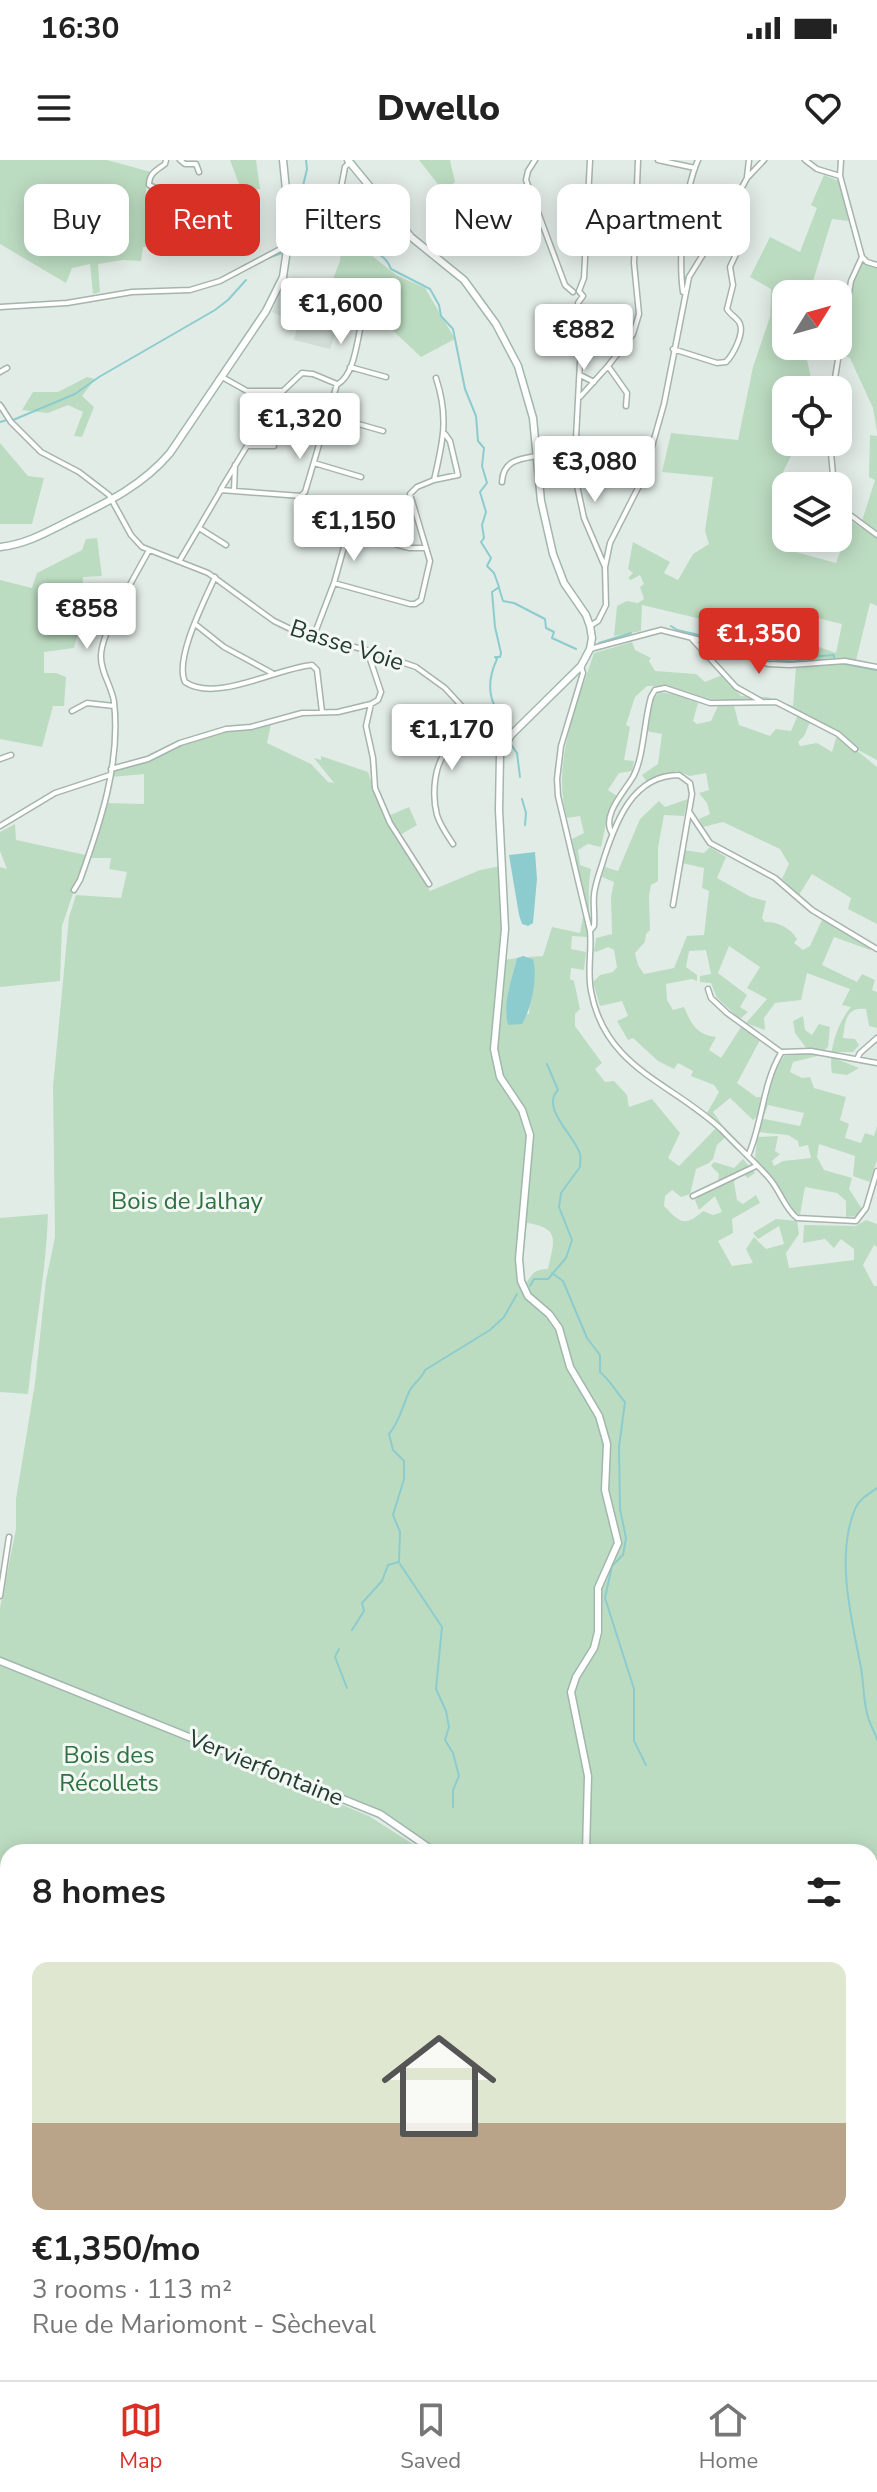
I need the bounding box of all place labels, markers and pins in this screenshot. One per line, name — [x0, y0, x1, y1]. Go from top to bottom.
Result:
pin: €1,600 — [276, 278, 406, 346]
pin: €882 — [537, 304, 631, 372]
pin: €1,320 — [235, 393, 365, 461]
pin: €3,080 — [530, 436, 660, 504]
pin: €1,150 — [289, 495, 419, 563]
pin: €858 — [40, 583, 134, 651]
pin: €1,350 — [694, 608, 824, 676]
pin: €1,170 — [387, 704, 517, 772]

